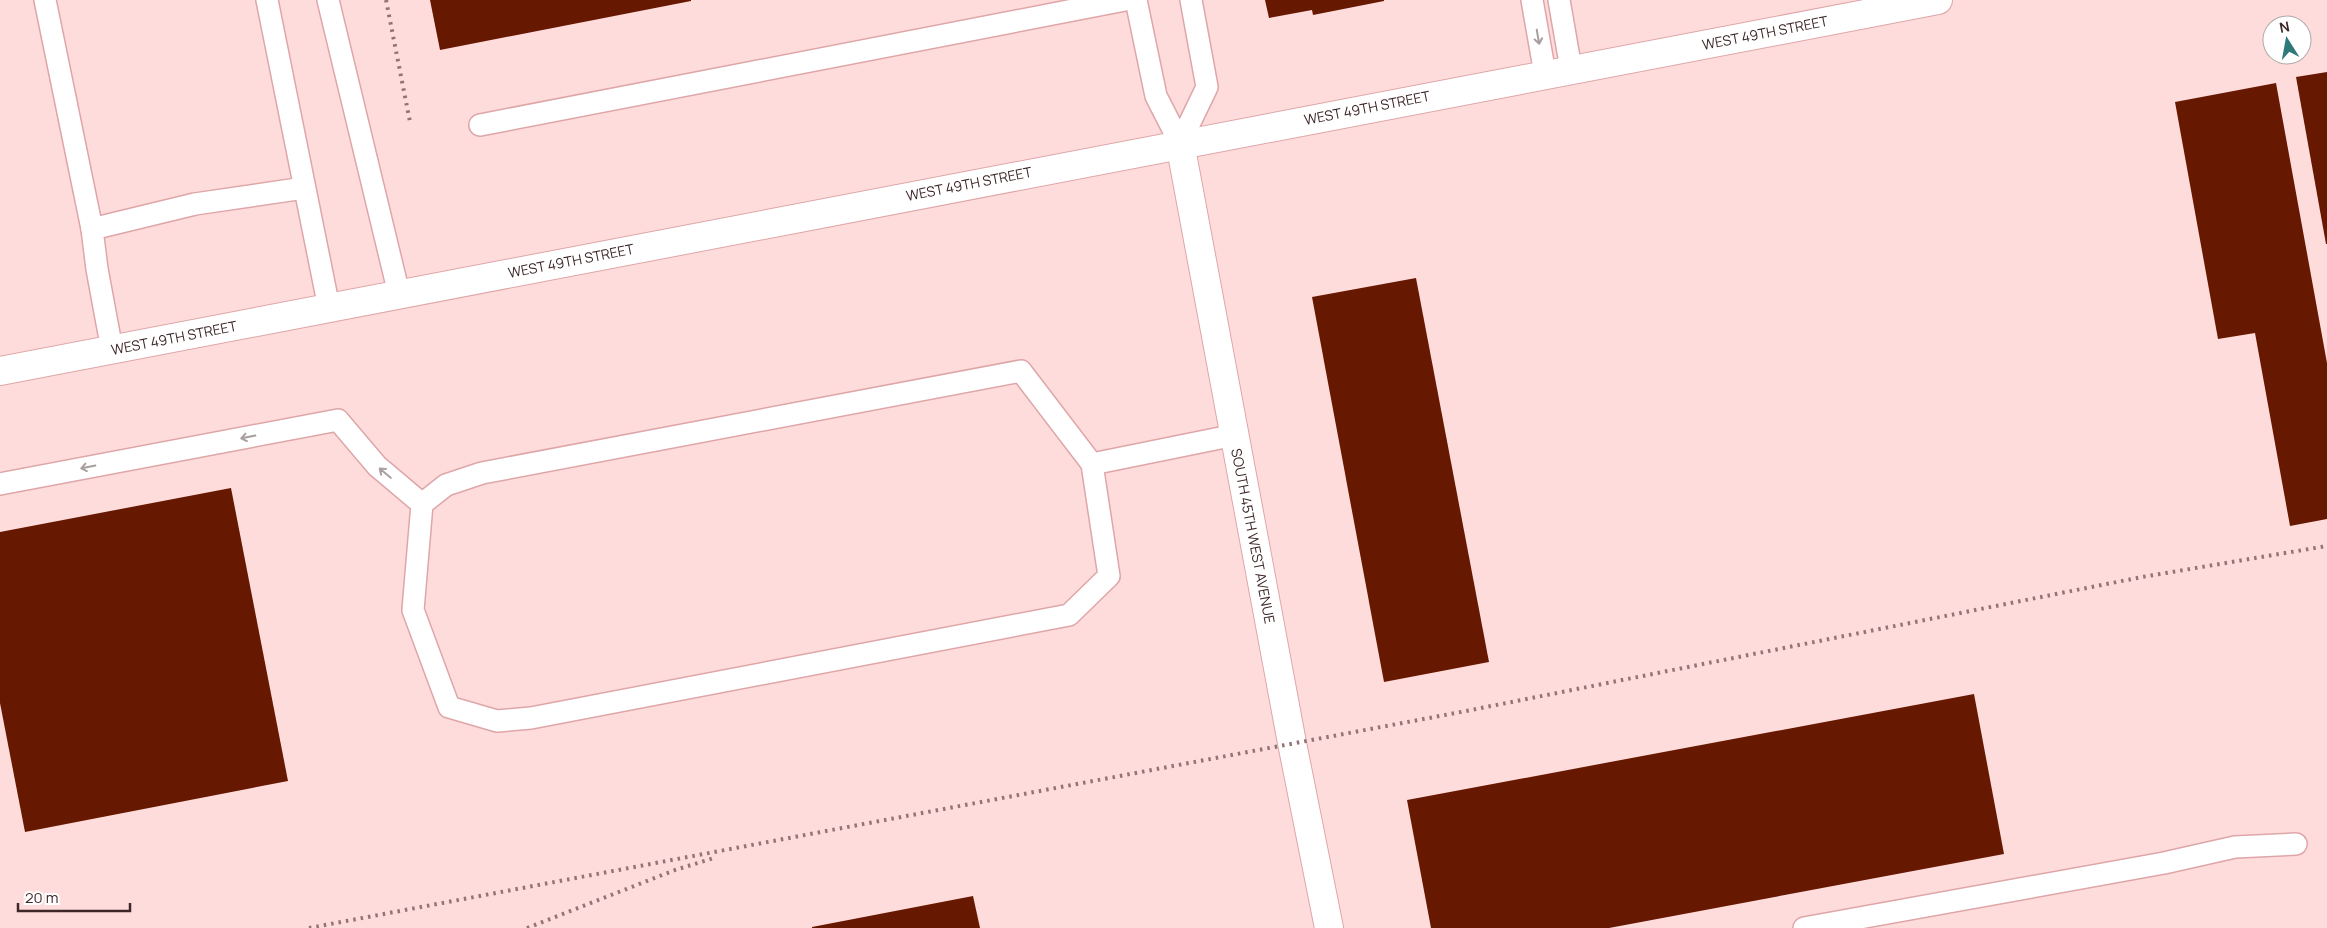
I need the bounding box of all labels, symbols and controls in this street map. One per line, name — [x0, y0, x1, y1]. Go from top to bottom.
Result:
street label: WEST 49TH STREET — [1700, 11, 1830, 54]
north arrow — [2262, 15, 2312, 65]
text: N — [2278, 16, 2291, 37]
one-way arrow — [1534, 29, 1544, 45]
street label: WEST 49TH STREET — [1302, 86, 1432, 129]
street label: WEST 49TH STREET — [904, 162, 1034, 205]
street label: WEST 49TH STREET — [506, 239, 636, 282]
street label: WEST 49TH STREET — [109, 316, 239, 359]
one-way arrow — [240, 433, 256, 442]
street label: SOUTH 45TH WEST AVENUE — [1227, 447, 1280, 625]
one-way arrow — [80, 463, 96, 472]
one-way arrow — [378, 467, 391, 478]
scale bar — [18, 880, 130, 912]
text: 20 m — [25, 887, 58, 908]

